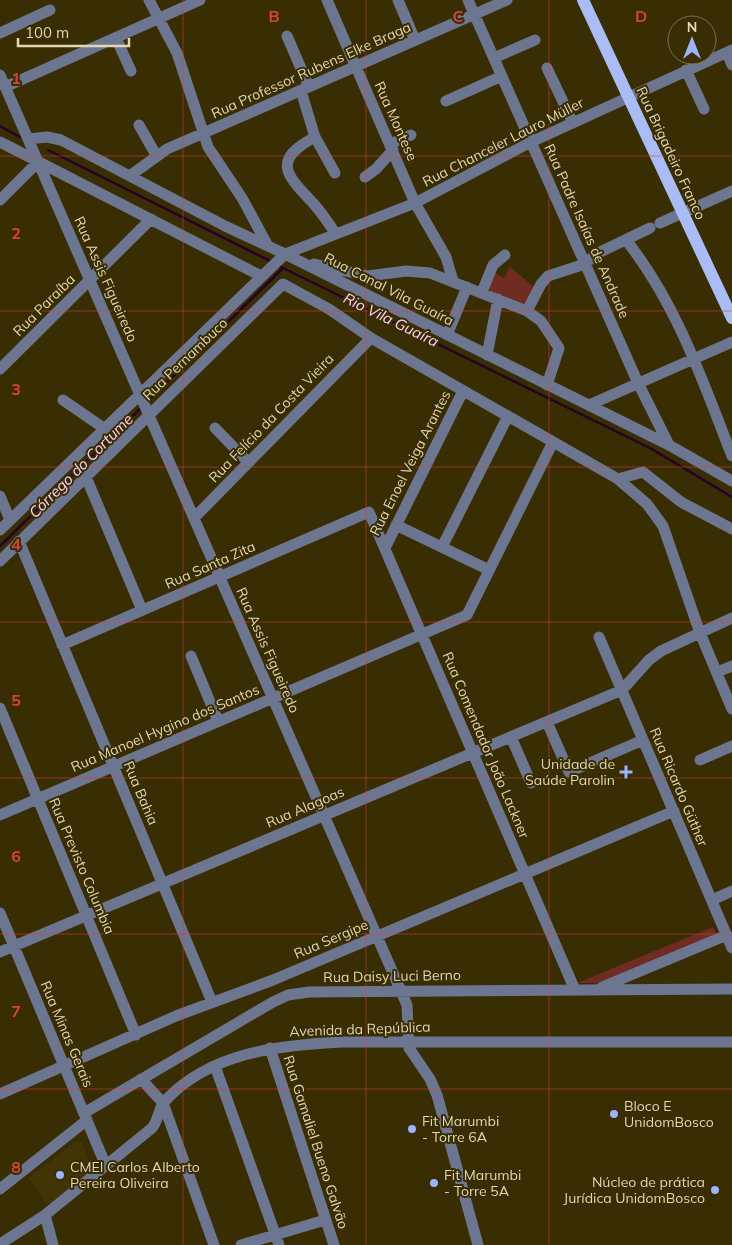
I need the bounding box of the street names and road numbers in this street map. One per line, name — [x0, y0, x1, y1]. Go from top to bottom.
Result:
street label: Rua Professor Rubens Elke Braga — [208, 18, 414, 122]
street label: Rua Montese — [370, 78, 422, 164]
street label: Rua Brigadeiro Franco — [632, 84, 710, 222]
street label: Rua Chanceler Lauro Müller — [419, 93, 587, 191]
street label: Rua Padre Isaías de Andrade — [540, 141, 634, 321]
street label: Rua Assis Figueiredo — [70, 213, 142, 345]
street label: Rua Canal Vila Guaíra — [321, 248, 457, 330]
street label: Rua Paraíba — [9, 270, 79, 340]
street label: Rua Pernambuco — [139, 314, 231, 404]
street label: Rua Felício da Costa Vieira — [205, 350, 337, 486]
street label: Rua Enoel Veiga Arantes — [366, 387, 454, 539]
street label: Rua Santa Zita — [162, 537, 258, 593]
street label: Rua Assis Figueiredo — [232, 584, 304, 716]
street label: Rua Comendador João Lackner — [439, 649, 534, 842]
street label: Rua Manoel Hygino dos Santos — [68, 680, 262, 776]
street label: Rua Ricardo Güther — [646, 725, 713, 850]
street label: Rua Bahia — [119, 758, 163, 828]
street label: Rua Alagoas — [263, 782, 347, 832]
street label: Rua Previsto Columbia — [45, 795, 119, 937]
street label: Rua Sergipe — [291, 915, 371, 963]
street label: Rua Daisy Luci Berno — [323, 966, 461, 986]
street label: Rua Minas Gerais — [36, 978, 98, 1090]
street label: Avenida da República — [289, 1018, 431, 1040]
street label: Rua Gamaliel Bueno Galvão — [279, 1053, 353, 1231]

